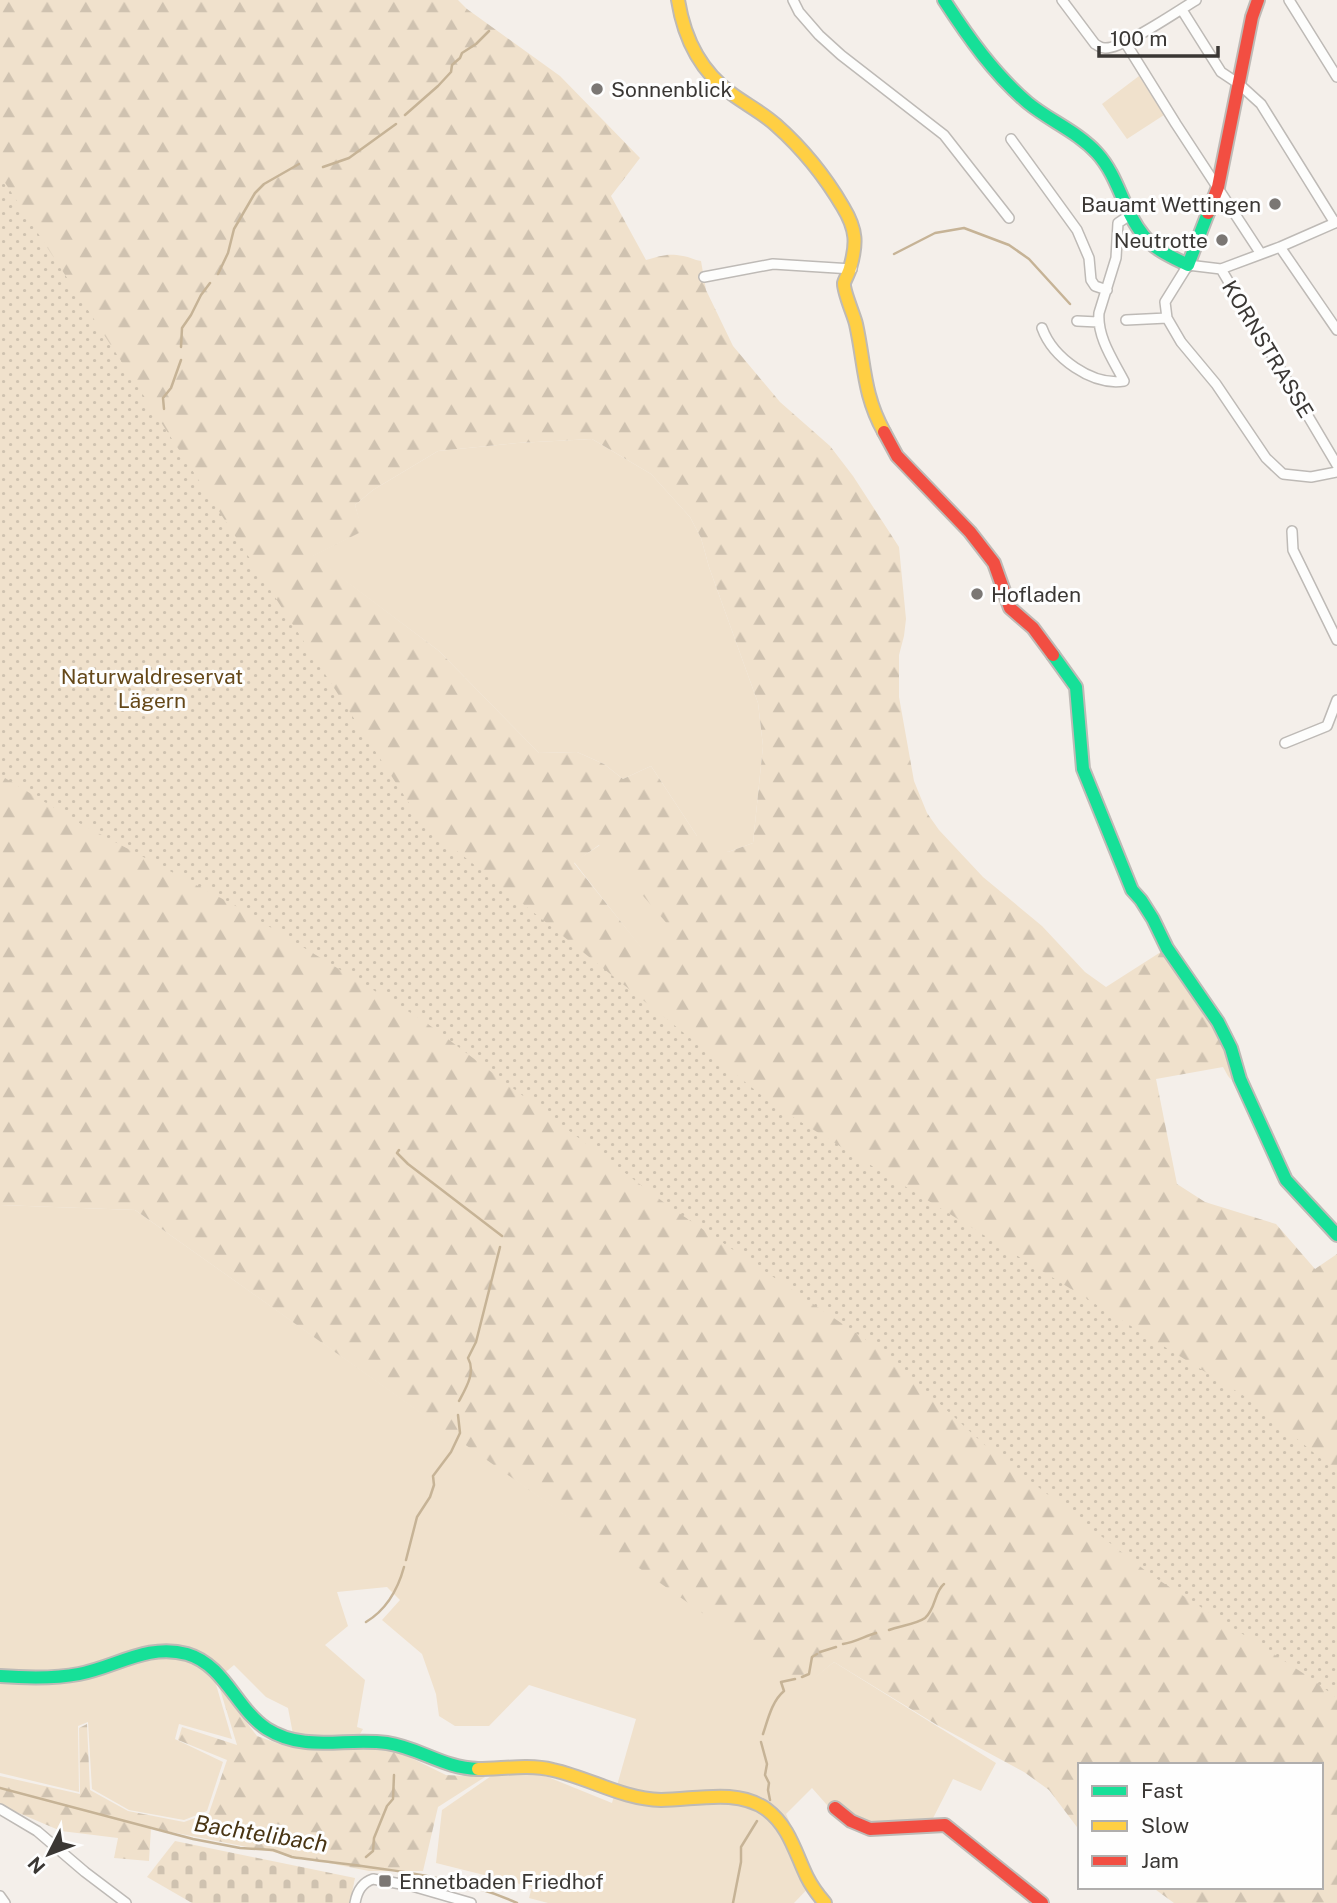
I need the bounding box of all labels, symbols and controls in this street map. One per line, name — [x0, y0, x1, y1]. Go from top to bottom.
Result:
scale bar — [1099, 14, 1218, 58]
text: 100 m — [1110, 26, 1167, 51]
place label: Sonnenblick — [611, 77, 732, 102]
marker: Sonnenblick — [589, 81, 605, 97]
place label: Bauamt Wettingen — [1081, 192, 1261, 217]
marker: Bauamt Wettingen — [1267, 196, 1283, 212]
place label: Neutrotte — [1114, 228, 1208, 253]
marker: Neutrotte — [1214, 232, 1230, 248]
street label: KORNSTRASSE — [1217, 276, 1319, 422]
place label: Hofladen — [991, 582, 1081, 607]
marker: Hofladen — [969, 586, 985, 602]
park label: Naturwaldreservat Lägern — [61, 664, 243, 713]
legend — [1078, 1763, 1323, 1889]
text: Fast — [1141, 1778, 1183, 1803]
water label: Bachtelibach — [192, 1809, 330, 1857]
text: Slow — [1141, 1813, 1189, 1838]
north arrow — [14, 1819, 84, 1889]
text: Jam — [1141, 1848, 1179, 1873]
text: N — [23, 1852, 50, 1878]
place label: Ennetbaden Friedhof — [399, 1869, 604, 1894]
marker: Ennetbaden Friedhof — [377, 1873, 393, 1889]

